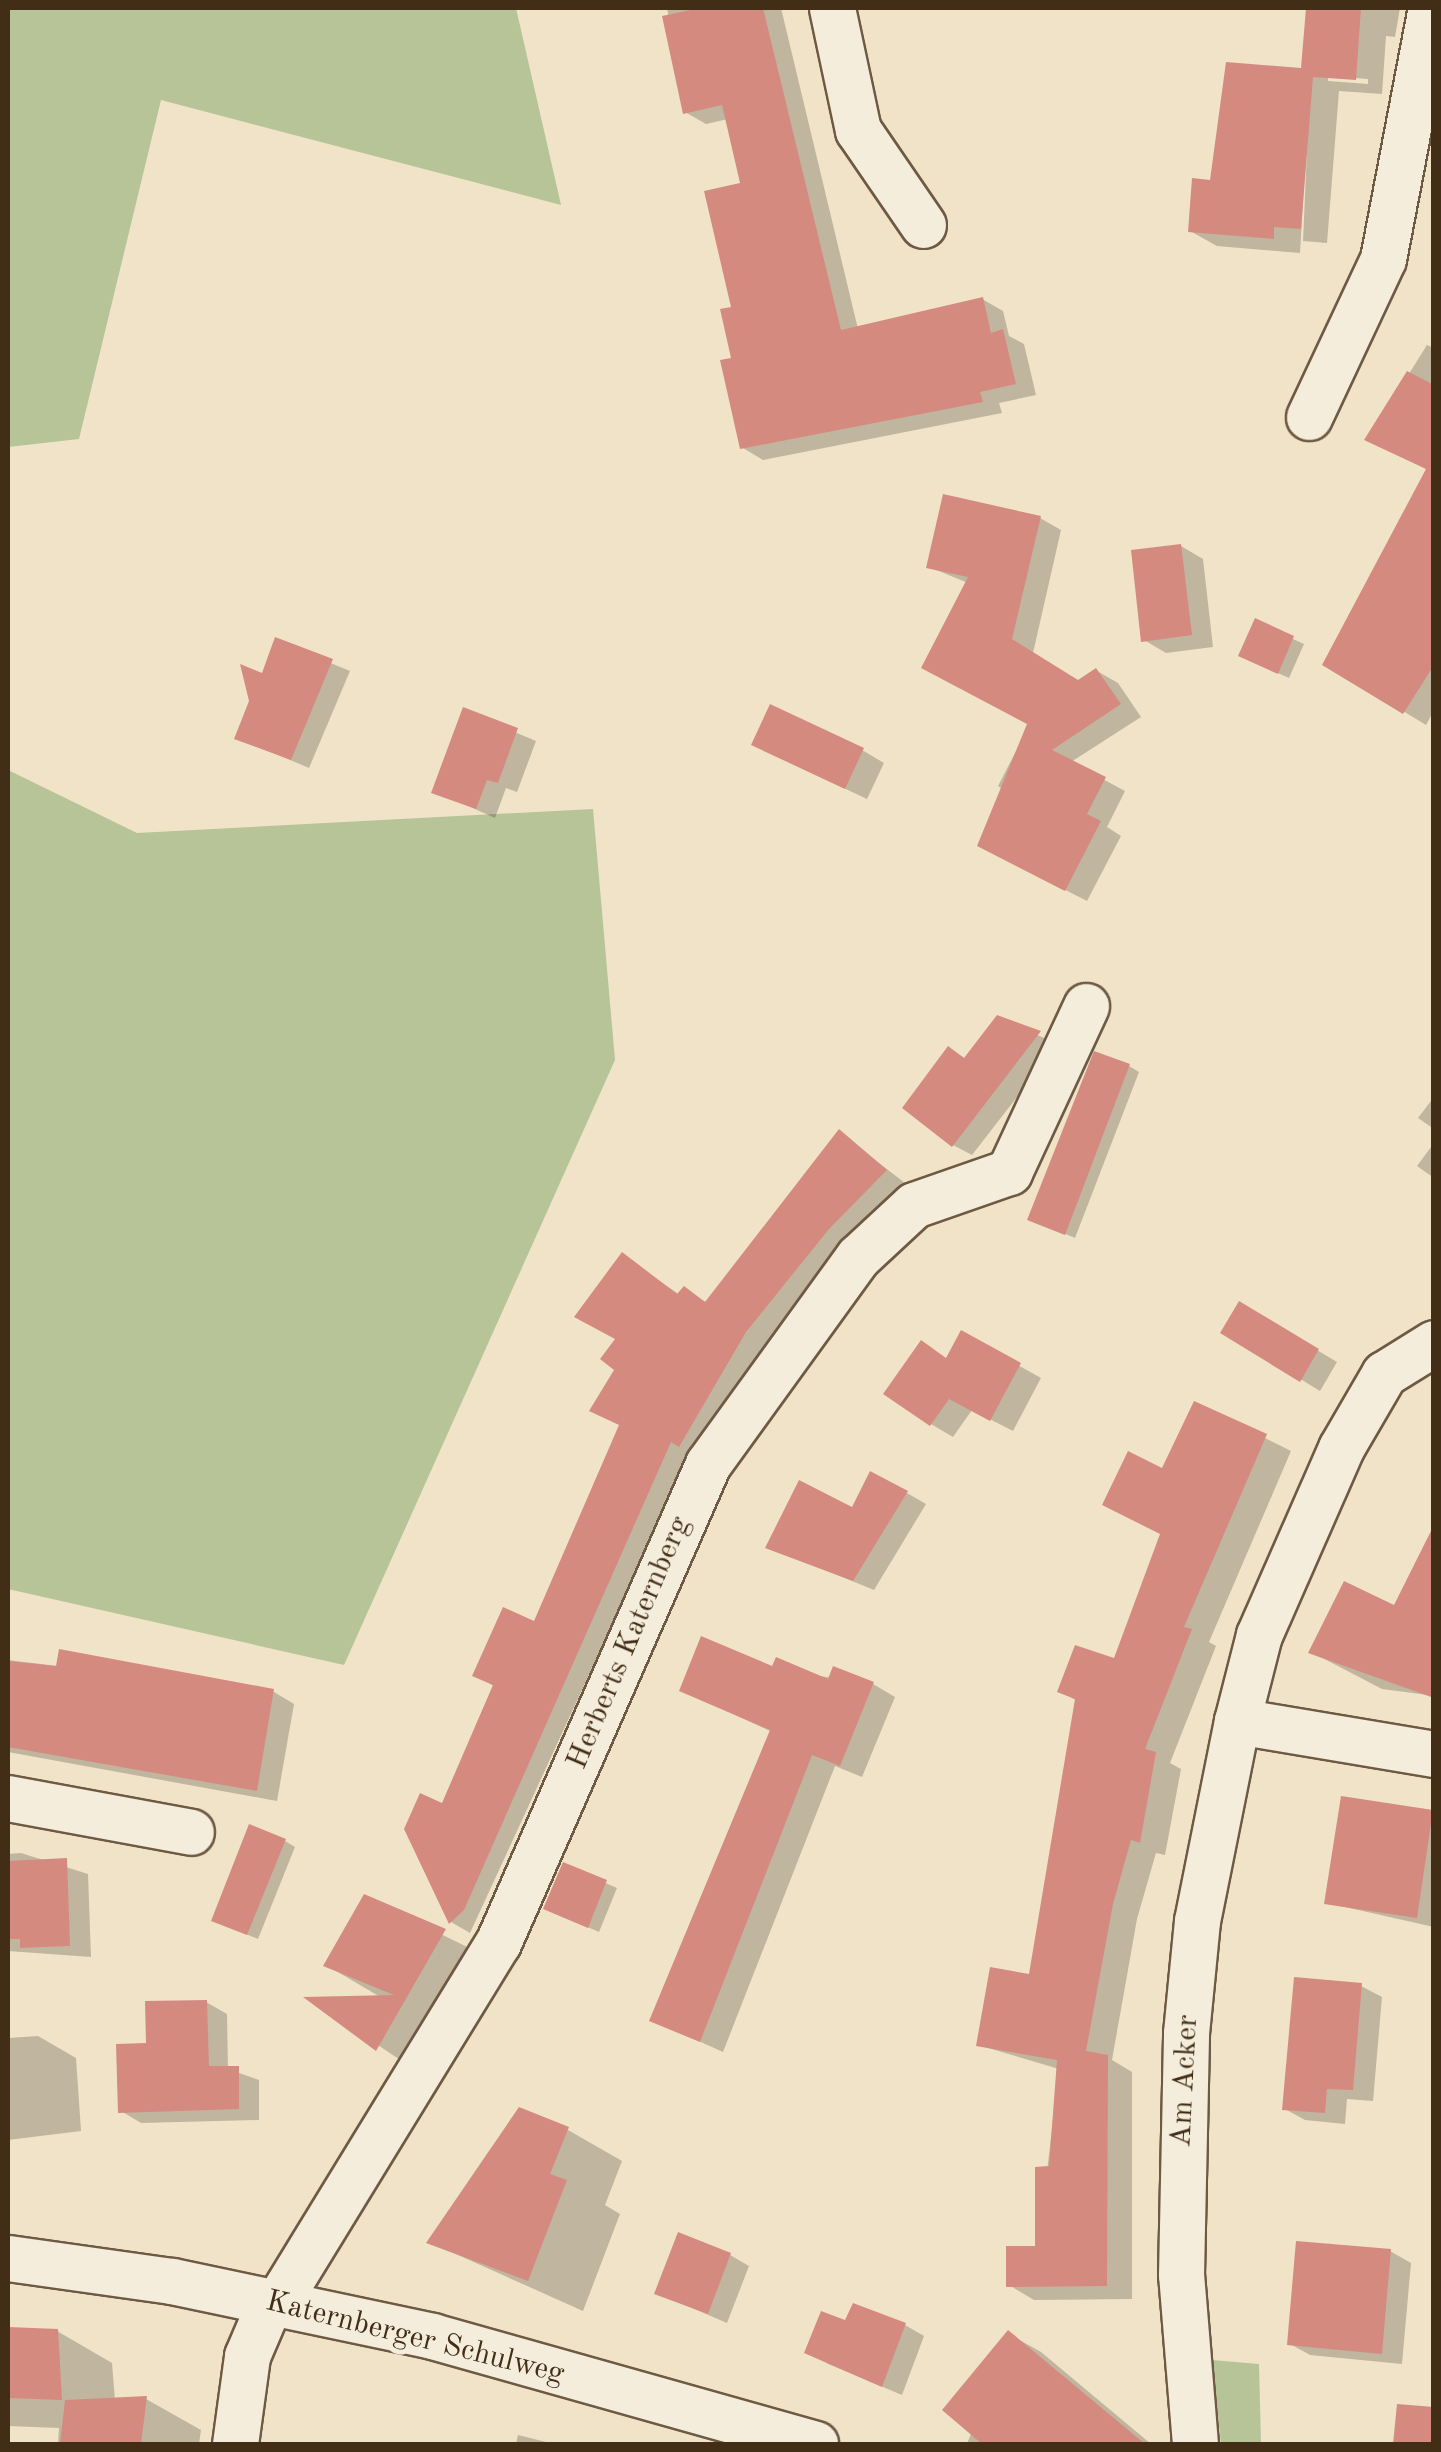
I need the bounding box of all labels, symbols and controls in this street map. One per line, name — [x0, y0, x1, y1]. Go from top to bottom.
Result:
street label: Herberts Katernberg — [559, 1511, 699, 1775]
street label: Am Acker — [1164, 2014, 1206, 2148]
street label: Katernberger Schulweg — [262, 2283, 568, 2393]

